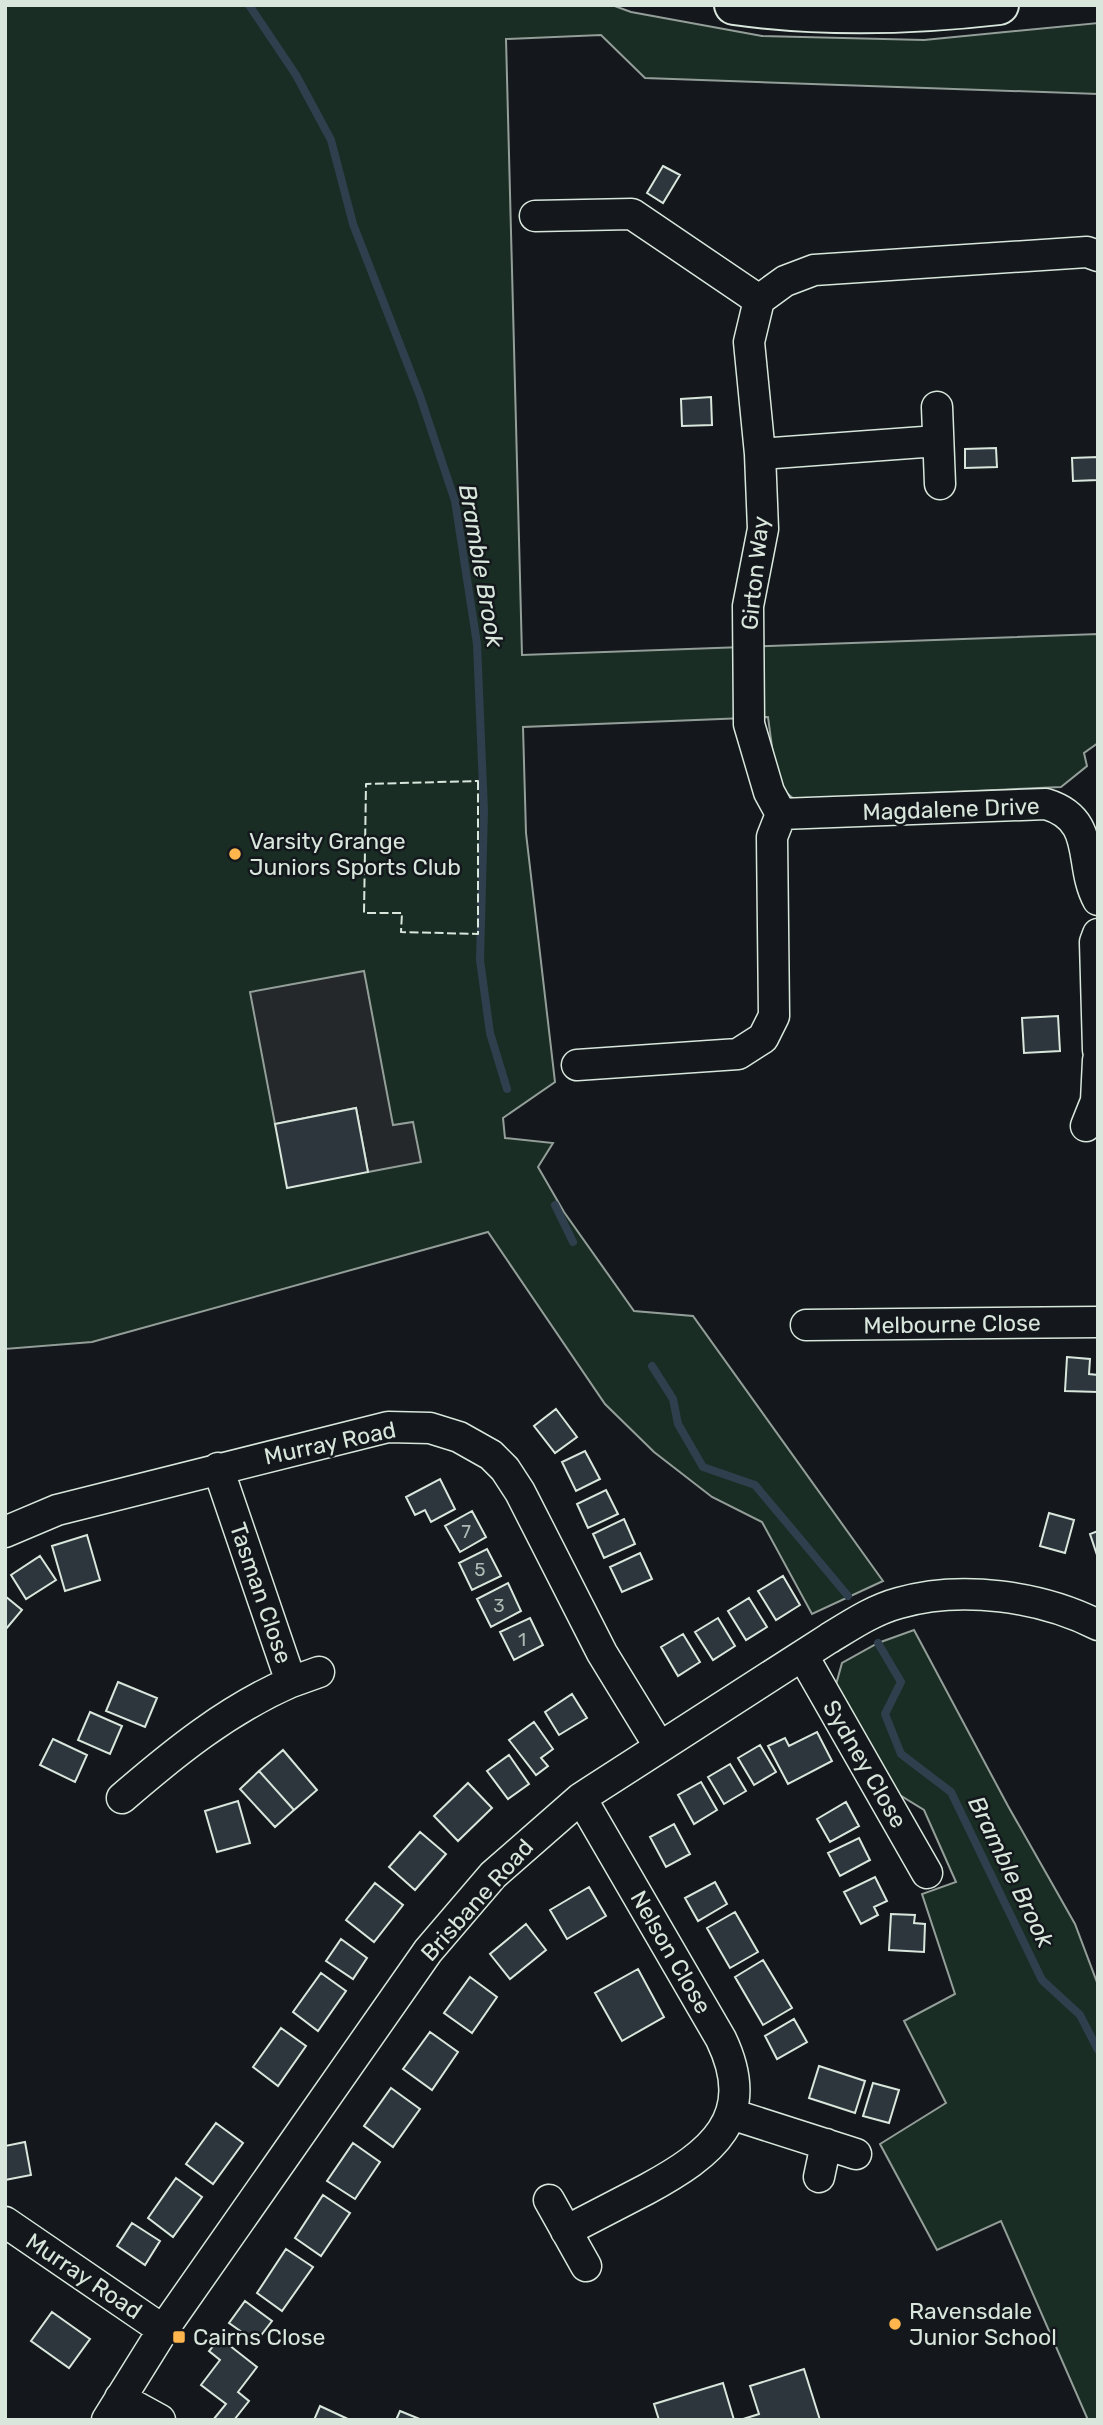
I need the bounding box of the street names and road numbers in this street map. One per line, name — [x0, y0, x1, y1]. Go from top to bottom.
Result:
street label: Girton Way — [735, 514, 775, 631]
street label: Magdalene Drive — [862, 792, 1040, 826]
street label: Melbourne Close — [863, 1308, 1041, 1340]
street label: Murray Road — [262, 1415, 398, 1471]
street label: Tasman Close — [224, 1519, 298, 1667]
street label: Sydney Close — [817, 1695, 913, 1833]
street label: Brisbane Road — [415, 1833, 539, 1967]
street label: Nelson Close — [624, 1885, 718, 2019]
street label: Murray Road — [21, 2227, 147, 2325]

